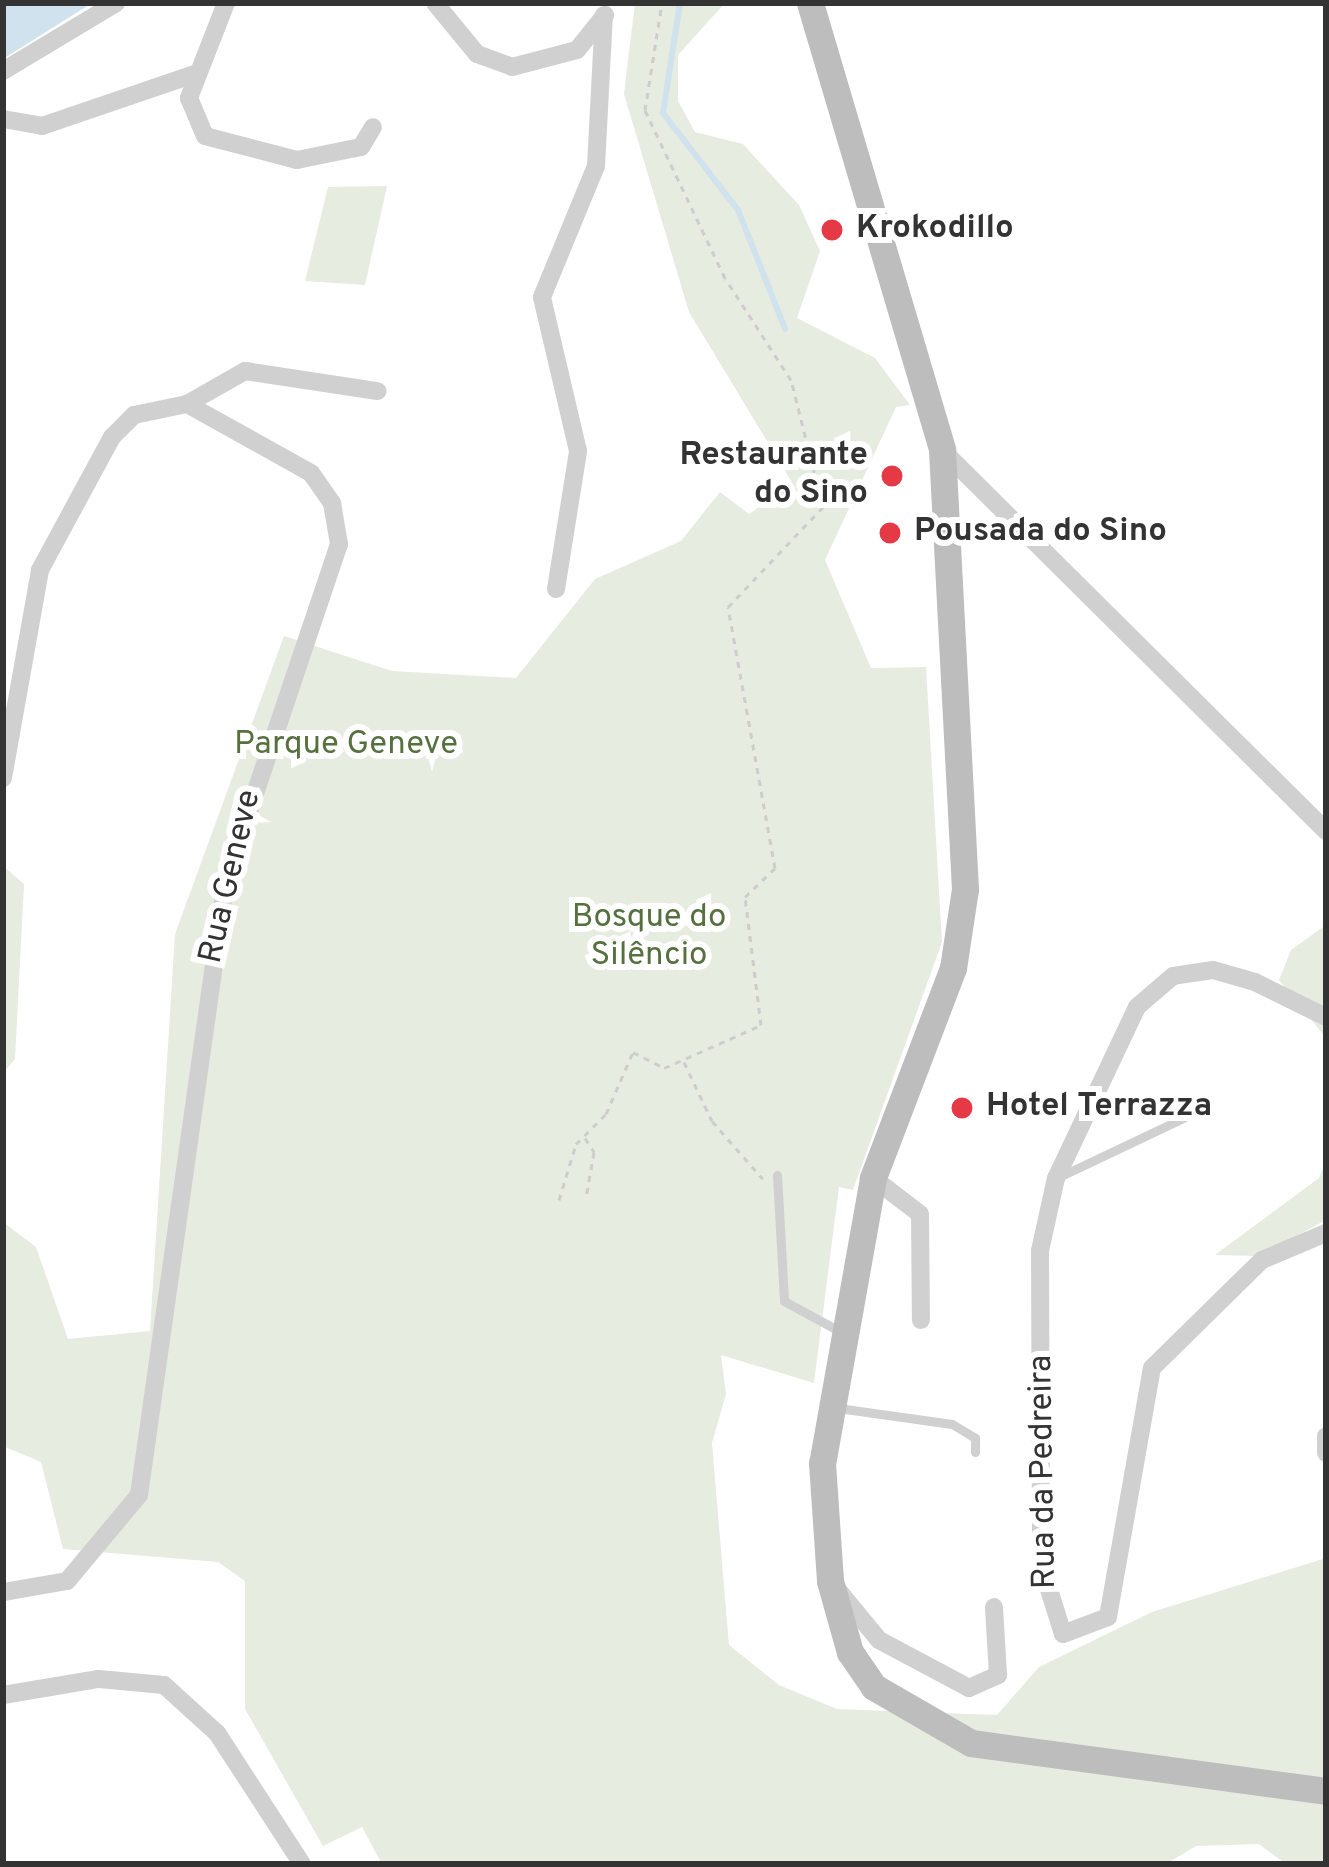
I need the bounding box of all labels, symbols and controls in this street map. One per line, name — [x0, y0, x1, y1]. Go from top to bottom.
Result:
place label: Krokodillo — [856, 210, 1014, 250]
marker: Krokodillo — [819, 217, 845, 243]
place label: Restaurante do Sino — [680, 437, 868, 515]
marker: Restaurante do Sino — [879, 463, 905, 489]
place label: Pousada do Sino — [914, 513, 1167, 553]
marker: Pousada do Sino — [877, 520, 903, 546]
park label: Parque Geneve — [234, 726, 458, 766]
street label: Rua Geneve — [193, 786, 271, 968]
park label: Bosque do Silêncio — [572, 899, 726, 977]
place label: Hotel Terrazza — [986, 1088, 1212, 1128]
marker: Hotel Terrazza — [949, 1095, 975, 1121]
street label: Rua da Pedreira — [1023, 1354, 1067, 1590]

